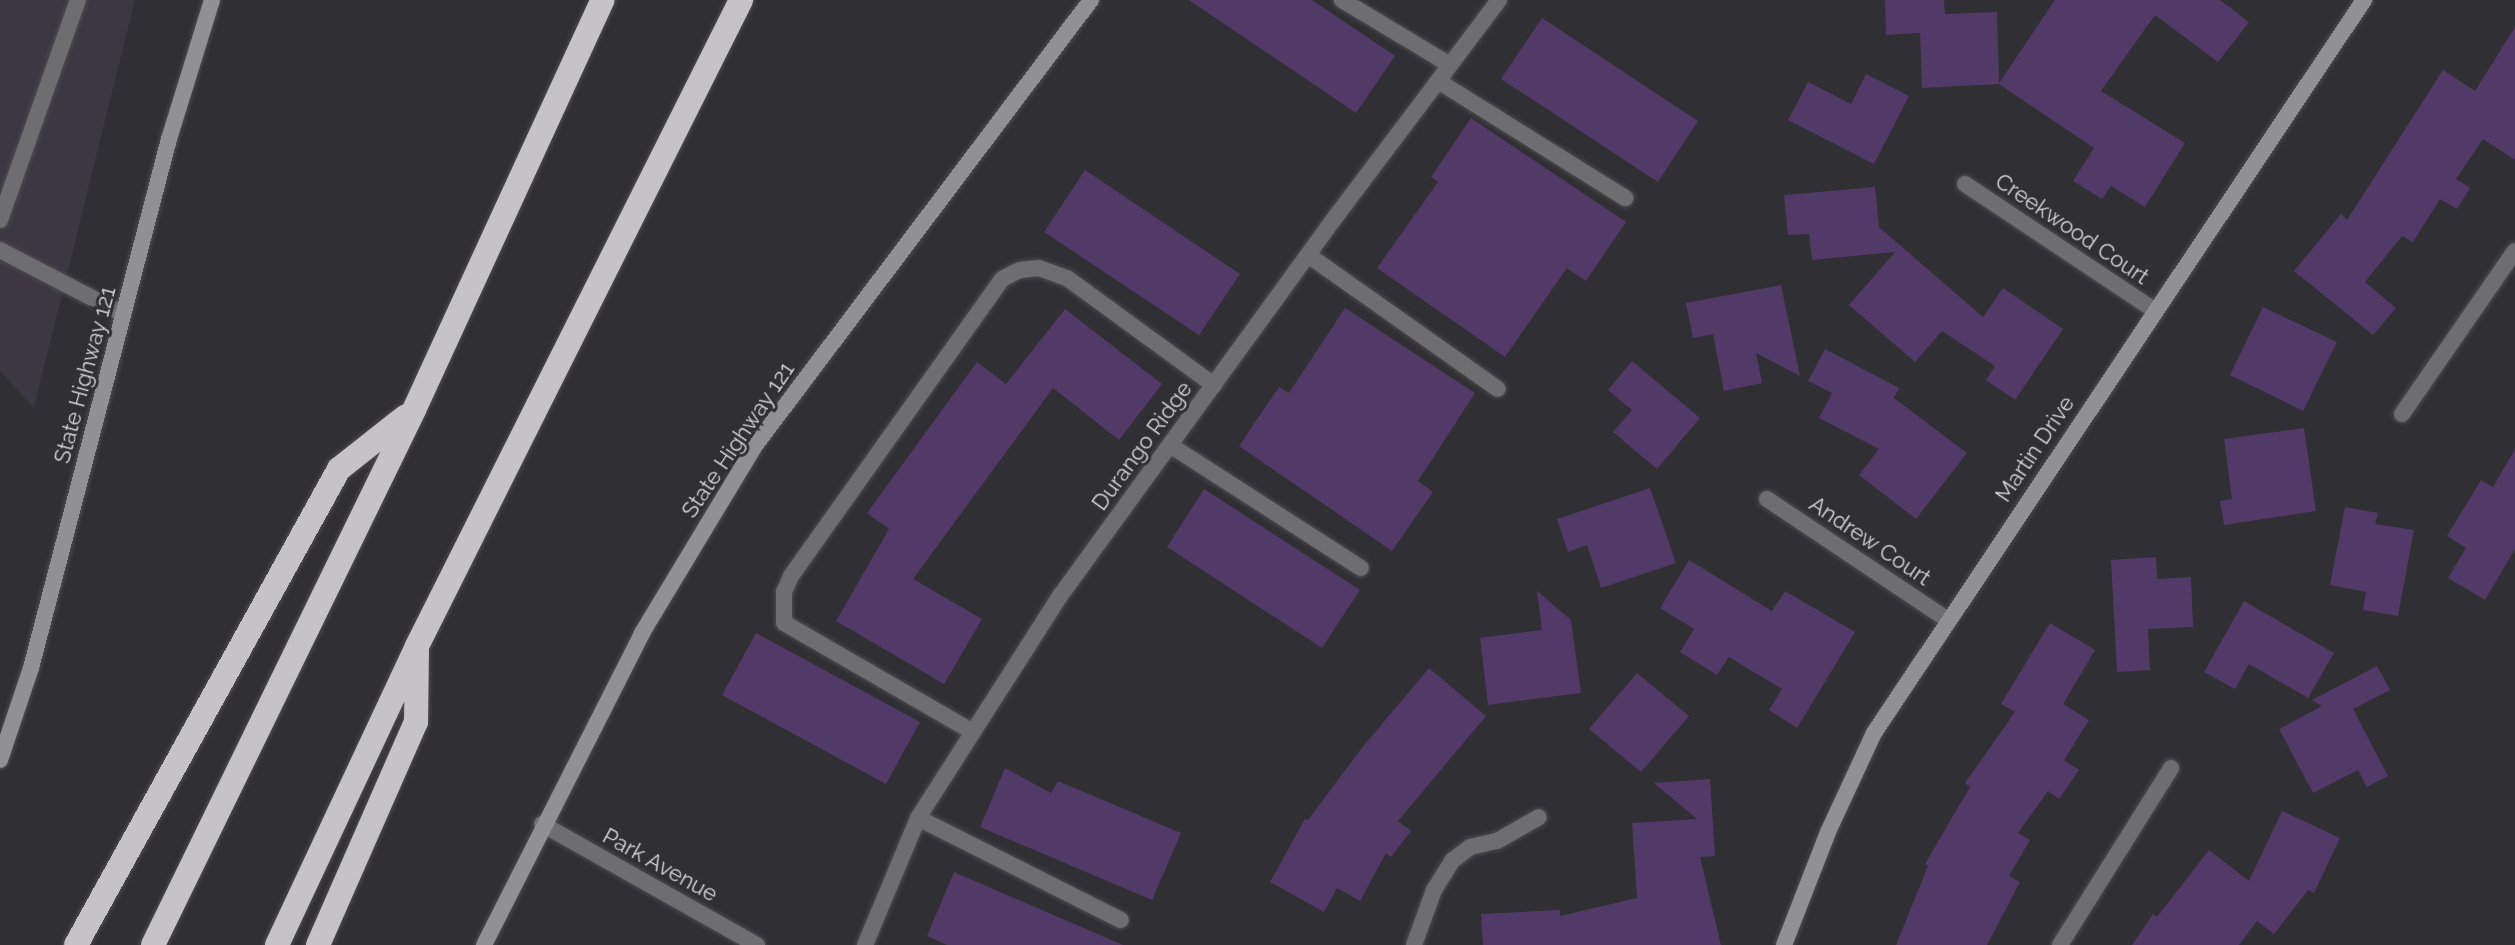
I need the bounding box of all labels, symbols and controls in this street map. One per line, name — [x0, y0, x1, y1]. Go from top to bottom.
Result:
street label: Creekwood Court — [1990, 168, 2154, 290]
street label: State Highway 121 — [49, 283, 121, 467]
street label: State Highway 121 — [676, 357, 800, 523]
street label: Durango Ridge — [1086, 376, 1198, 516]
street label: Martin Drive — [1990, 391, 2080, 507]
street label: Andrew Court — [1804, 491, 1936, 591]
street label: Park Avenue — [598, 822, 722, 908]

